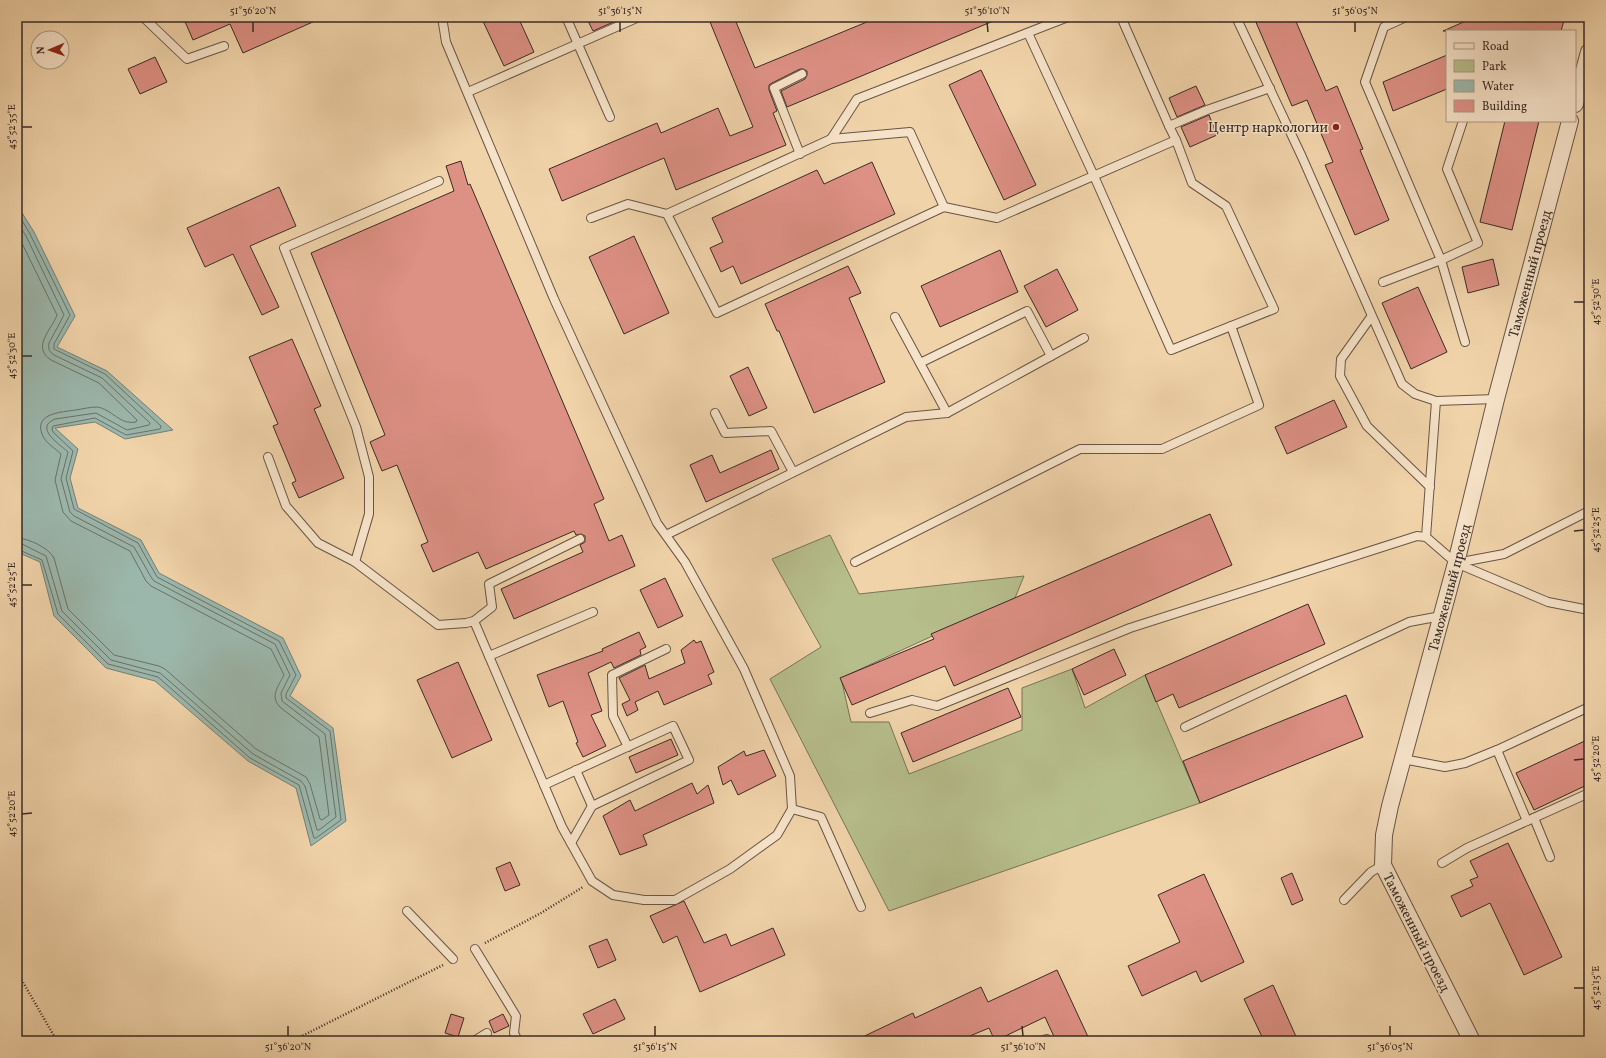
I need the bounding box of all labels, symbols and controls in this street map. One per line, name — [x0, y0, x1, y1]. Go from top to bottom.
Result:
text: 51°36'20"N — [230, 4, 277, 18]
text: 51°36'15"N — [598, 4, 643, 18]
text: 51°36'10"N — [964, 4, 1010, 18]
text: 51°36'05"N — [1332, 4, 1379, 18]
north arrow — [30, 30, 70, 70]
legend — [1446, 30, 1576, 122]
text: Road — [1482, 39, 1509, 55]
text: N — [34, 46, 49, 55]
text: Park — [1482, 59, 1507, 75]
text: Water — [1482, 79, 1514, 95]
text: Building — [1482, 99, 1527, 115]
text: 45°52'35"E — [5, 104, 19, 150]
place label: Центр наркологии — [1208, 119, 1328, 138]
marker: Центр наркологии — [1331, 122, 1341, 132]
street label: Таможенный проезд — [1505, 208, 1557, 340]
text: 45°52'30"E — [1589, 279, 1603, 325]
text: 45°52'30"E — [5, 333, 19, 379]
text: 45°52'25"E — [1589, 507, 1603, 553]
street label: Таможенный проезд — [1424, 522, 1476, 654]
text: 45°52'25"E — [5, 562, 19, 608]
text: 45°52'20"E — [1589, 736, 1603, 782]
text: 45°52'20"E — [5, 791, 19, 837]
street label: Таможенный проезд — [1377, 870, 1454, 995]
text: 45°52'15"E — [1589, 966, 1603, 1010]
text: 51°36'20"N — [265, 1040, 312, 1054]
text: 51°36'15"N — [633, 1040, 678, 1054]
text: 51°36'10"N — [1000, 1040, 1046, 1054]
text: 51°36'05"N — [1367, 1040, 1414, 1054]

